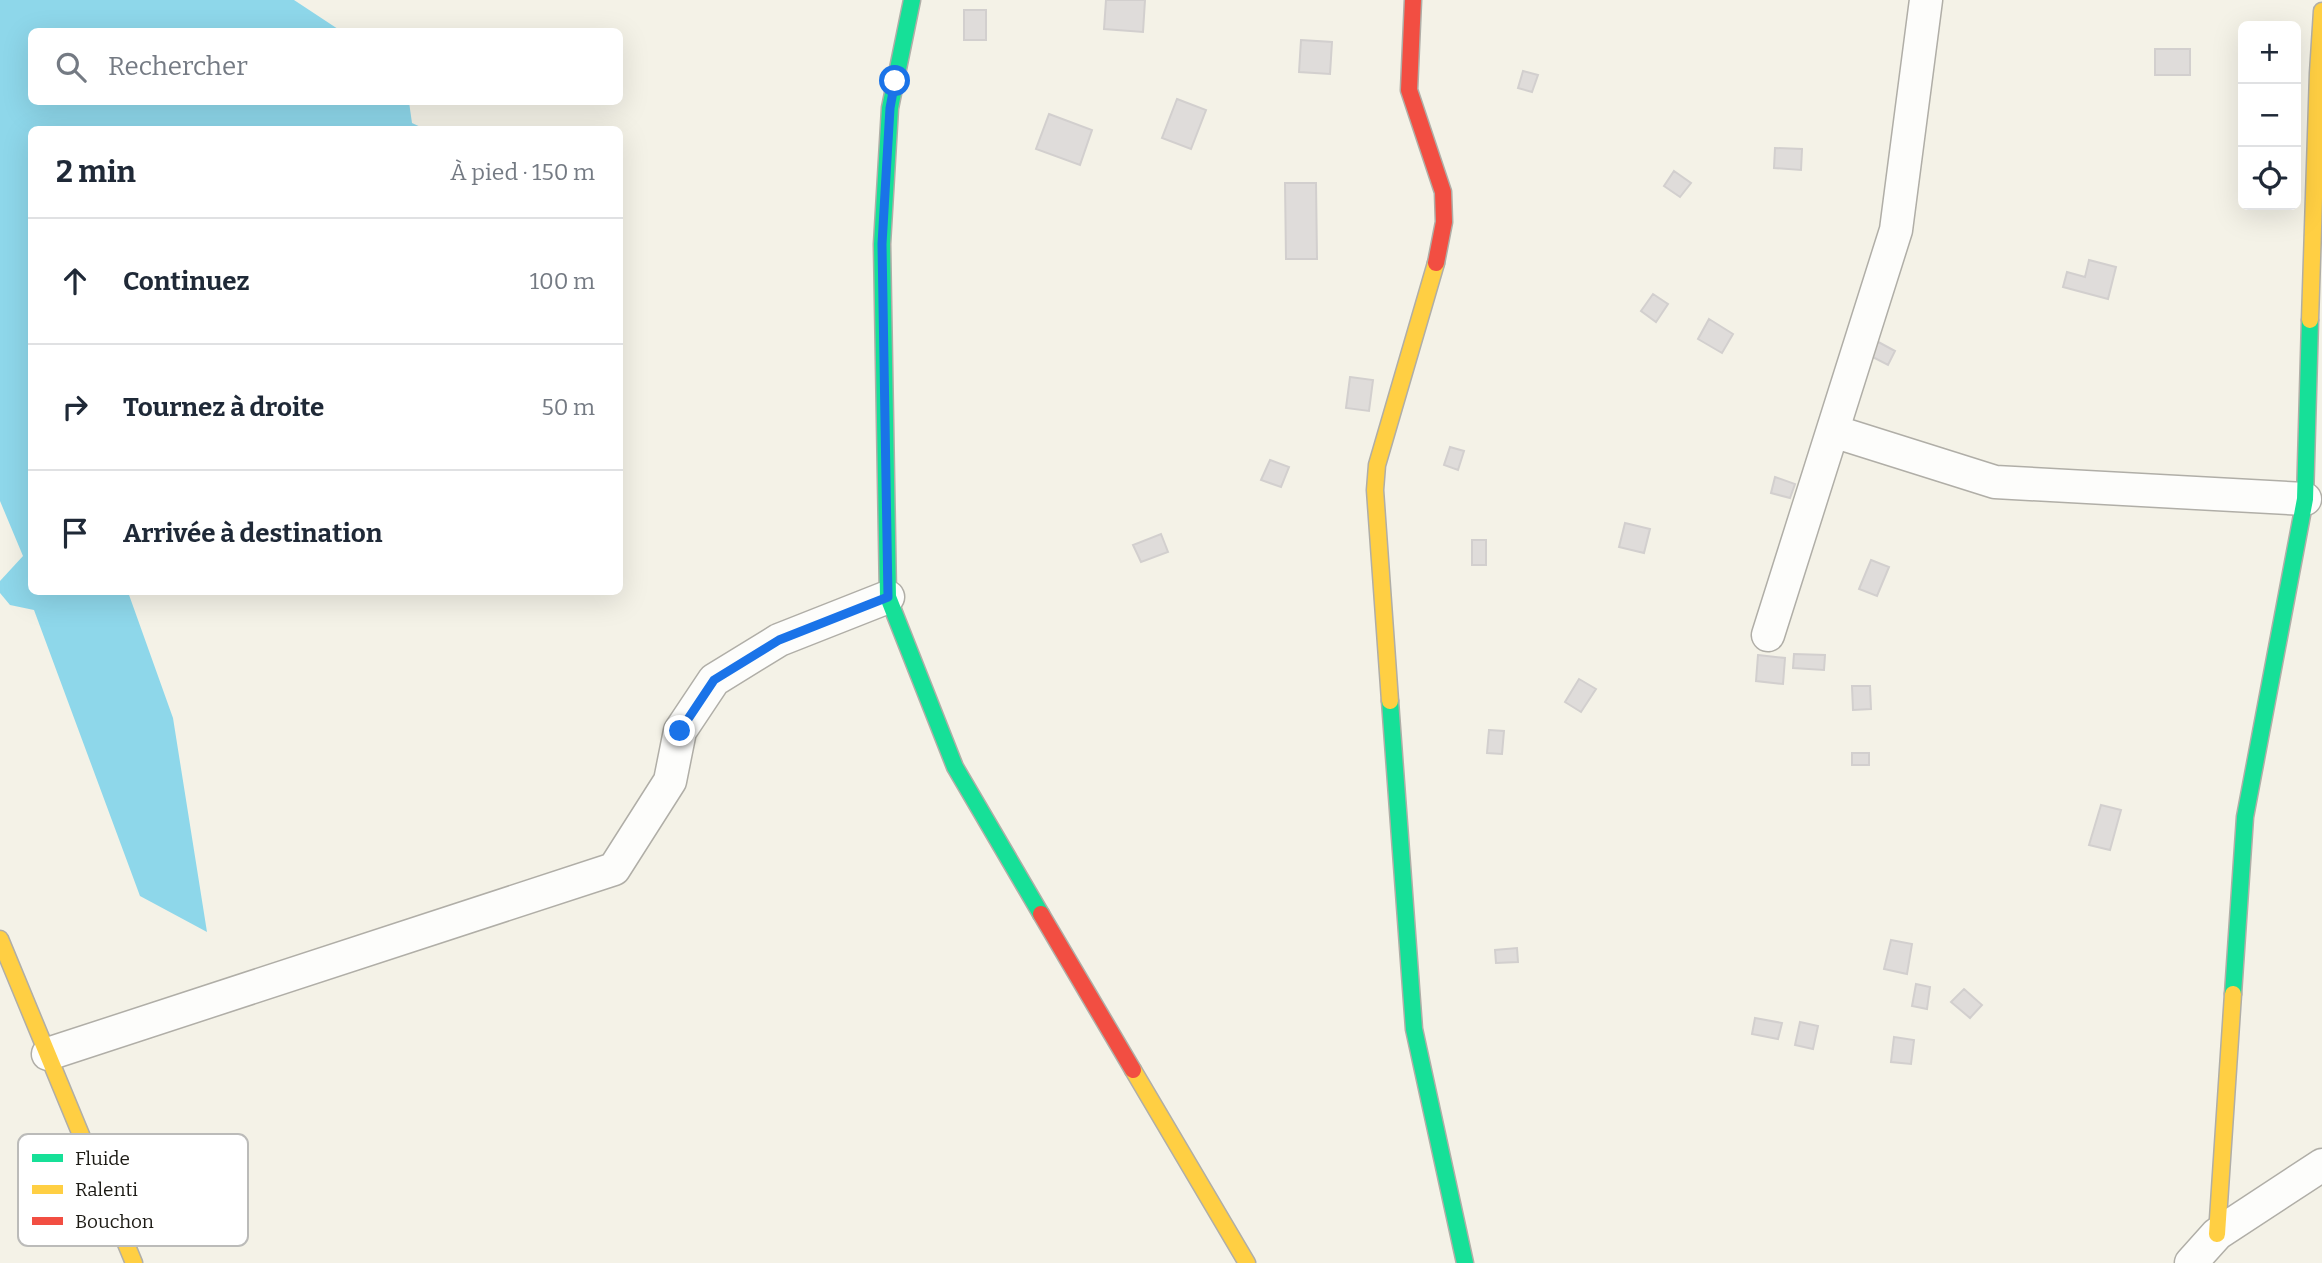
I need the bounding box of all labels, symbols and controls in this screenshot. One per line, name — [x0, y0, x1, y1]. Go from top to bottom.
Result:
map controls — [2238, 21, 2301, 210]
button: + — [2238, 21, 2301, 84]
search box — [28, 28, 623, 105]
icon: search — [52, 48, 90, 86]
text: Rechercher — [108, 51, 248, 82]
route start — [879, 65, 910, 96]
button: − — [2238, 84, 2301, 147]
button: locate — [2238, 147, 2301, 210]
text: 2 min — [56, 154, 136, 190]
text: À pied · 150 m — [450, 158, 595, 186]
icon: ahead — [56, 262, 94, 300]
text: Continuez — [123, 266, 250, 297]
text: 100 m — [530, 267, 595, 295]
icon: right — [56, 388, 94, 426]
text: Tournez à droite — [123, 392, 324, 423]
text: 50 m — [541, 393, 595, 421]
icon: arrive — [56, 514, 94, 552]
text: Arrivée à destination — [123, 518, 382, 549]
route end — [664, 715, 695, 746]
legend — [18, 1134, 248, 1246]
text: Fluide — [75, 1147, 130, 1170]
text: Ralenti — [75, 1178, 138, 1201]
text: Bouchon — [75, 1210, 154, 1233]

